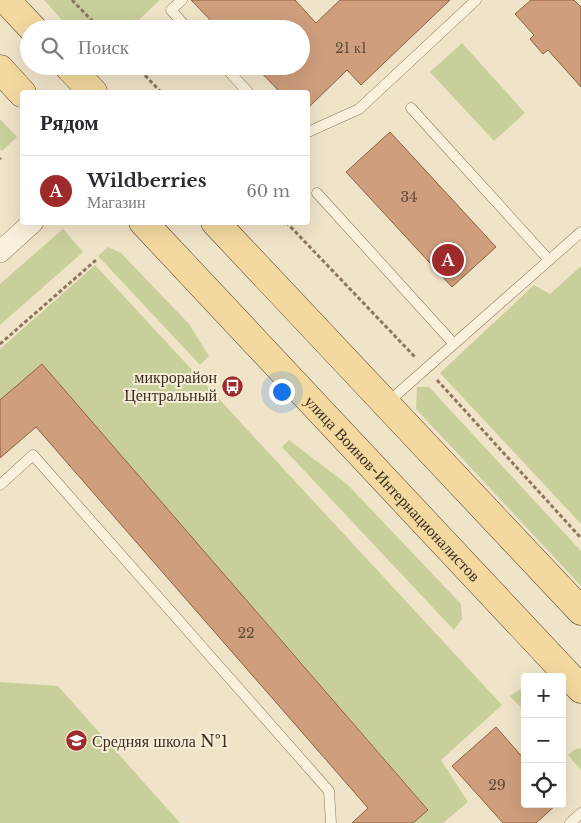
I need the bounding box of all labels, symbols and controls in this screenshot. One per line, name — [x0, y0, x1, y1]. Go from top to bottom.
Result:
search box — [20, 20, 310, 75]
icon: search — [38, 34, 66, 62]
text: Поиск — [78, 36, 129, 59]
house number: 21 к1 — [335, 39, 367, 57]
text: Рядом — [40, 110, 99, 136]
text: Wildberries — [87, 169, 207, 192]
text: A — [50, 181, 62, 201]
text: 60 m — [247, 181, 290, 201]
house number: 34 — [401, 188, 417, 206]
text: Магазин — [87, 192, 145, 212]
pin: A — [432, 241, 464, 279]
place label: микрорайон Центральный — [124, 367, 217, 405]
bus stop icon: микрорайон Центральный — [221, 374, 245, 398]
your location — [269, 379, 295, 405]
street label: улица Воинов-Интернационалистов — [301, 391, 485, 586]
house number: 22 — [237, 624, 255, 642]
map controls — [521, 673, 566, 808]
button: + — [521, 673, 566, 718]
button: − — [521, 718, 566, 763]
school or university icon: Средняя школа №1 — [64, 729, 88, 753]
place label: Средняя школа №1 — [92, 731, 228, 751]
button: locate — [521, 763, 566, 808]
house number: 29 — [488, 776, 506, 794]

